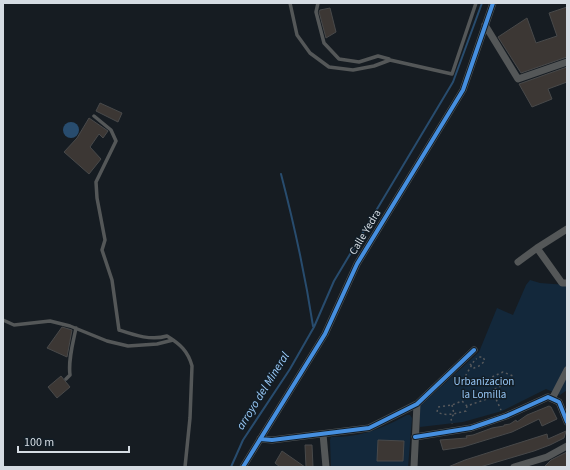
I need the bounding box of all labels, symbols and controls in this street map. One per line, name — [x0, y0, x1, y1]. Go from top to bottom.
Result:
street label: Calle Yedra — [346, 206, 384, 258]
water label: arroyo del Mineral — [232, 349, 294, 433]
park label: Urbanizacion la Lomilla — [454, 374, 514, 402]
scale bar — [18, 428, 129, 454]
text: 100 m — [24, 434, 54, 451]

